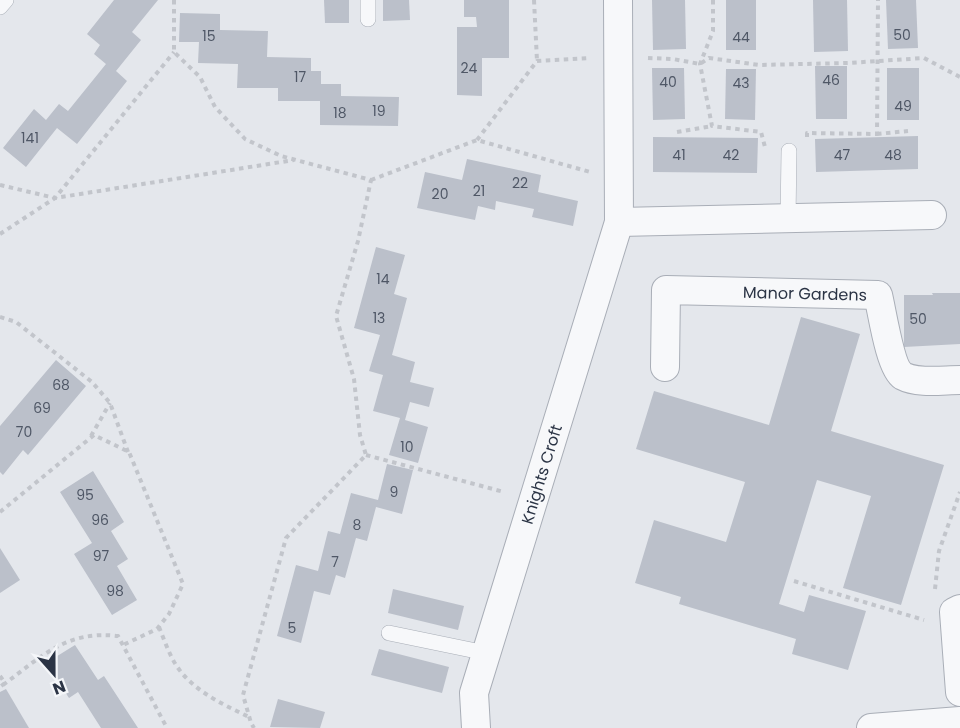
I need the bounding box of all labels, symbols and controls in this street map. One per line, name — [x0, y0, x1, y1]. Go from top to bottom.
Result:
house number: 50 — [893, 25, 911, 45]
house number: 15 — [202, 26, 216, 46]
house number: 44 — [732, 27, 750, 47]
house number: 24 — [461, 58, 478, 78]
house number: 17 — [294, 67, 306, 87]
house number: 46 — [822, 70, 840, 90]
house number: 40 — [659, 72, 677, 92]
house number: 43 — [732, 73, 750, 93]
house number: 49 — [894, 96, 912, 116]
house number: 19 — [372, 101, 386, 121]
house number: 18 — [333, 103, 347, 123]
house number: 141 — [21, 128, 39, 148]
house number: 41 — [672, 145, 686, 165]
house number: 42 — [723, 145, 739, 165]
house number: 47 — [834, 145, 851, 165]
house number: 48 — [884, 145, 902, 165]
house number: 22 — [512, 173, 528, 193]
house number: 21 — [473, 181, 485, 201]
house number: 20 — [432, 184, 448, 204]
house number: 14 — [376, 269, 390, 289]
street label: Manor Gardens — [743, 281, 867, 307]
house number: 13 — [373, 308, 385, 328]
house number: 50 — [909, 309, 927, 329]
house number: 68 — [52, 375, 70, 395]
house number: 69 — [33, 398, 51, 418]
house number: 70 — [16, 422, 32, 442]
street label: Knights Croft — [516, 422, 568, 527]
house number: 10 — [400, 437, 414, 457]
house number: 9 — [390, 482, 398, 502]
house number: 95 — [76, 485, 94, 505]
house number: 96 — [91, 510, 109, 530]
house number: 8 — [353, 515, 362, 535]
house number: 97 — [93, 546, 110, 566]
house number: 7 — [331, 552, 339, 572]
house number: 98 — [106, 581, 124, 601]
house number: 5 — [288, 618, 296, 638]
north arrow — [24, 644, 84, 704]
text: N — [49, 675, 69, 700]

